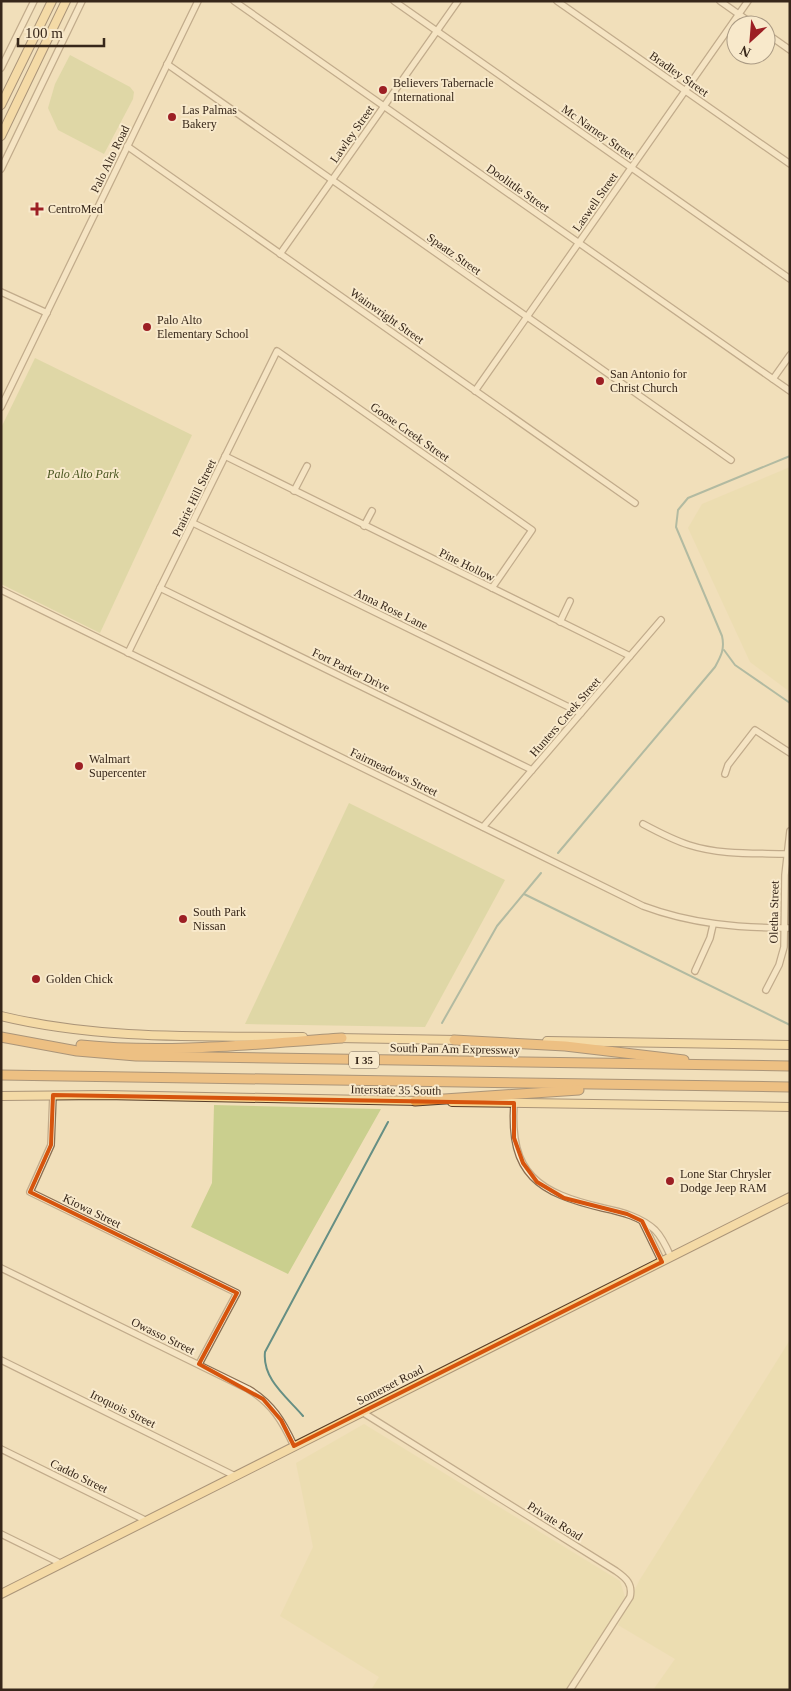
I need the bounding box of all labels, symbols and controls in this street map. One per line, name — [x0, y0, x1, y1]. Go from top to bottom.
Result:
scale bar — [18, 15, 104, 47]
north arrow — [726, 15, 776, 65]
text: 100 m — [25, 25, 63, 41]
text: N — [738, 42, 753, 60]
street label: Bradley Street — [647, 48, 712, 100]
place label: Believers Tabernacle International — [393, 76, 494, 104]
marker: Believers Tabernacle International — [377, 84, 389, 96]
street label: Lawley Street — [327, 102, 377, 165]
street label: Mc Narney Street — [559, 102, 637, 163]
place label: Las Palmas Bakery — [182, 103, 237, 131]
marker: Las Palmas Bakery — [166, 111, 178, 123]
street label: Palo Alto Road — [88, 123, 132, 195]
street label: Doolittle Street — [484, 161, 553, 215]
street label: Laswell Street — [569, 169, 621, 234]
marker: CentroMed — [30, 202, 44, 216]
place label: CentroMed — [48, 202, 103, 216]
street label: Spaatz Street — [424, 230, 484, 278]
street label: Wainwright Street — [347, 285, 427, 347]
place label: Palo Alto Elementary School — [157, 313, 249, 341]
marker: Palo Alto Elementary School — [141, 321, 153, 333]
place label: San Antonio for Christ Church — [610, 367, 687, 395]
marker: San Antonio for Christ Church — [594, 375, 606, 387]
street label: Goose Creek Street — [368, 400, 453, 465]
street label: Prairie Hill Street — [169, 456, 219, 539]
park label: Palo Alto Park — [46, 467, 120, 481]
street label: Pine Hollow — [437, 545, 497, 585]
street label: Anna Rose Lane — [352, 585, 430, 633]
street label: Fort Parker Drive — [310, 645, 392, 695]
street label: Hunters Creek Street — [527, 674, 604, 760]
street label: Fairmeadows Street — [348, 745, 441, 800]
place label: Walmart Supercenter — [89, 752, 146, 780]
marker: Walmart Supercenter — [73, 760, 85, 772]
street label: Oletha Street — [766, 880, 782, 944]
place label: South Park Nissan — [193, 905, 246, 933]
marker: South Park Nissan — [177, 913, 189, 925]
place label: Golden Chick — [46, 972, 113, 986]
marker: Golden Chick — [30, 973, 42, 985]
street label: South Pan Am Expressway — [390, 1041, 520, 1057]
road number: I 35 — [349, 1052, 379, 1068]
street label: Interstate 35 South — [351, 1082, 441, 1098]
place label: Lone Star Chrysler Dodge Jeep RAM — [680, 1167, 771, 1195]
marker: Lone Star Chrysler Dodge Jeep RAM — [664, 1175, 676, 1187]
street label: Kiowa Street — [61, 1191, 124, 1231]
street label: Owasso Street — [129, 1315, 198, 1358]
street label: Somerset Road — [354, 1362, 426, 1408]
street label: Iroquois Street — [88, 1387, 159, 1431]
street label: Caddo Street — [48, 1456, 111, 1496]
street label: Private Road — [525, 1499, 585, 1543]

